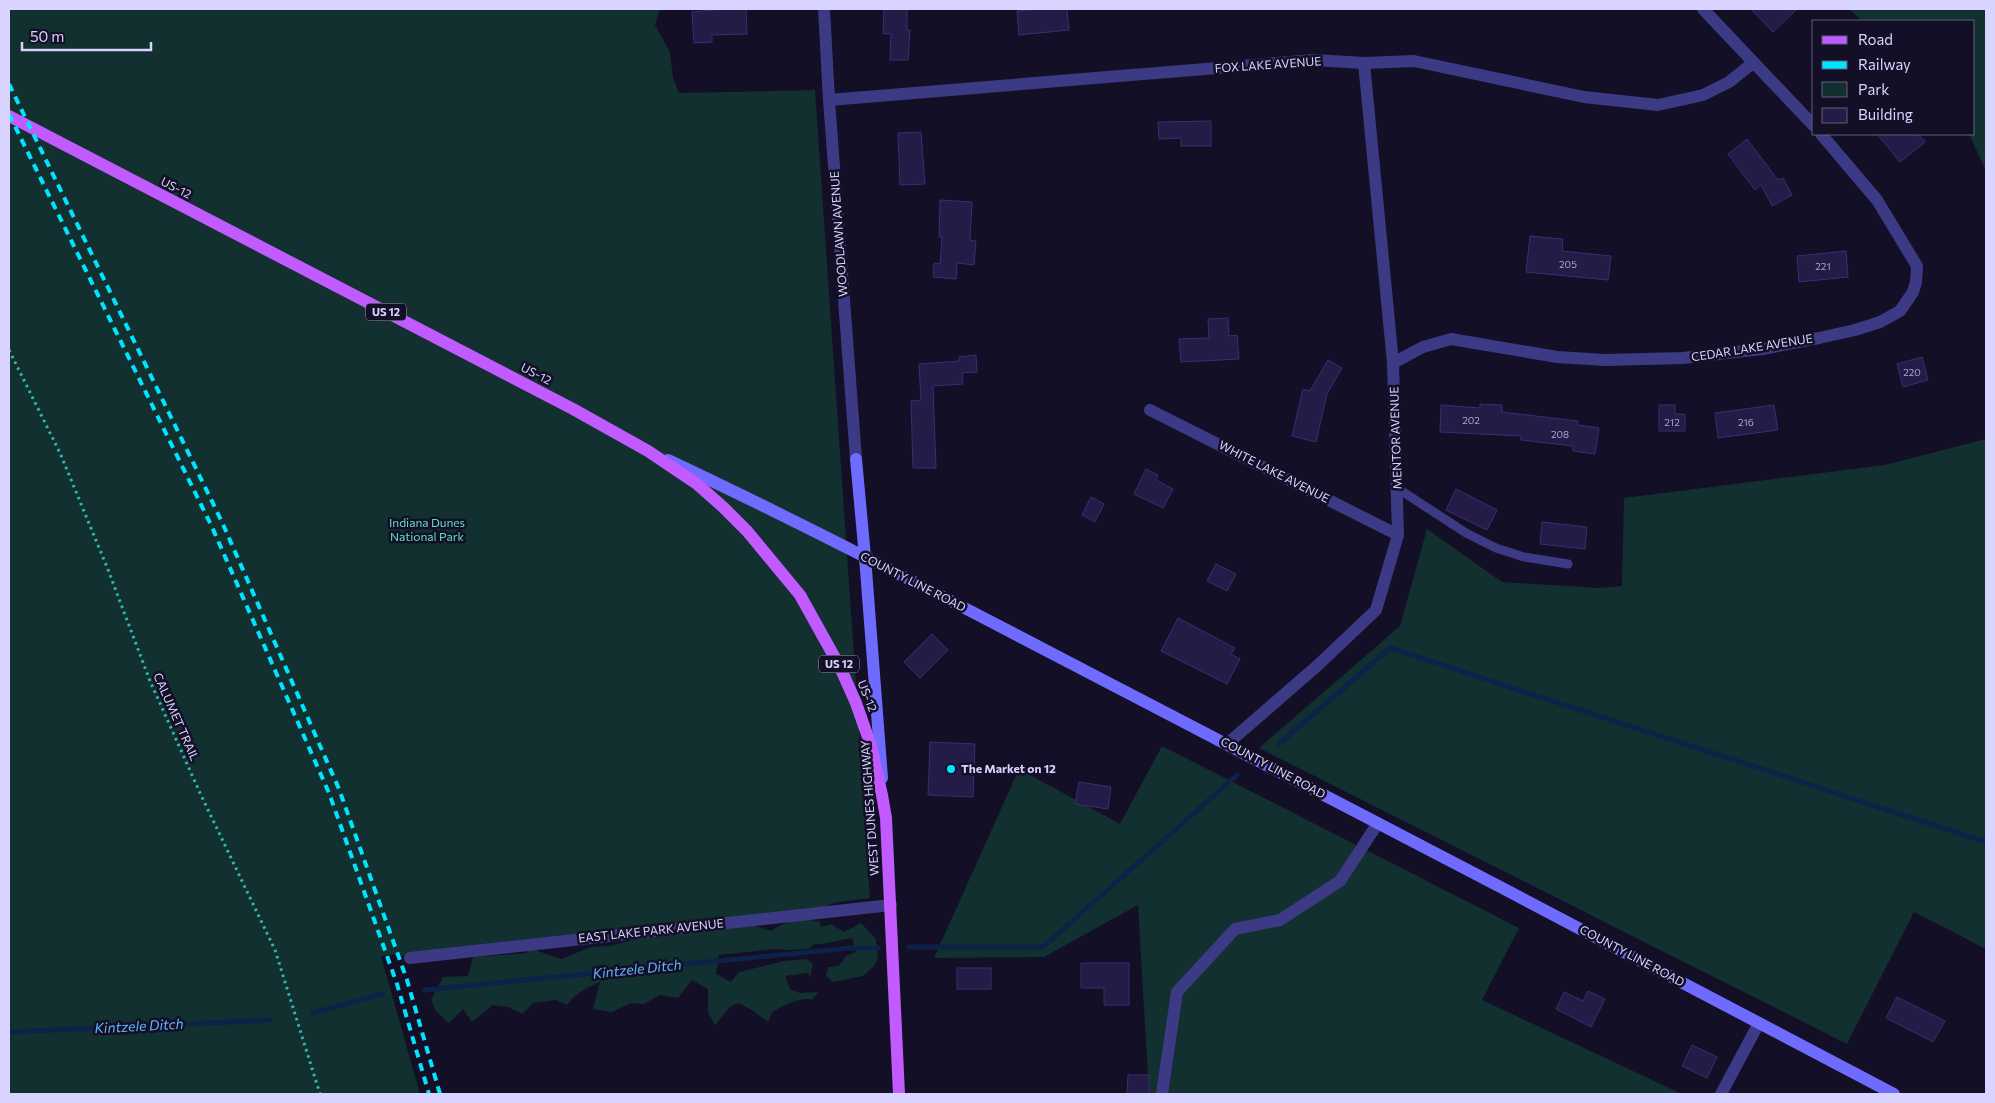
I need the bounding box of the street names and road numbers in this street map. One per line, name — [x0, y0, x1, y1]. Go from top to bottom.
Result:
street label: FOX LAKE AVENUE — [1214, 53, 1322, 75]
street label: WOODLAWN AVENUE — [827, 171, 849, 297]
street label: US-12 — [159, 173, 194, 201]
road number: US 12 — [366, 304, 406, 320]
street label: CEDAR LAKE AVENUE — [1690, 330, 1814, 364]
street label: US-12 — [519, 359, 554, 387]
street label: MENTOR AVENUE — [1386, 386, 1404, 490]
street label: WHITE LAKE AVENUE — [1217, 437, 1332, 505]
street label: COUNTY LINE ROAD — [858, 548, 969, 614]
road number: US 12 — [819, 656, 859, 672]
street label: CALUMET TRAIL — [151, 670, 203, 763]
street label: US-12 — [855, 678, 881, 714]
street label: COUNTY LINE ROAD — [1219, 734, 1328, 801]
street label: WEST DUNES HIGHWAY — [857, 740, 881, 876]
street label: EAST LAKE PARK AVENUE — [577, 915, 724, 945]
street label: COUNTY LINE ROAD — [1578, 922, 1687, 989]

